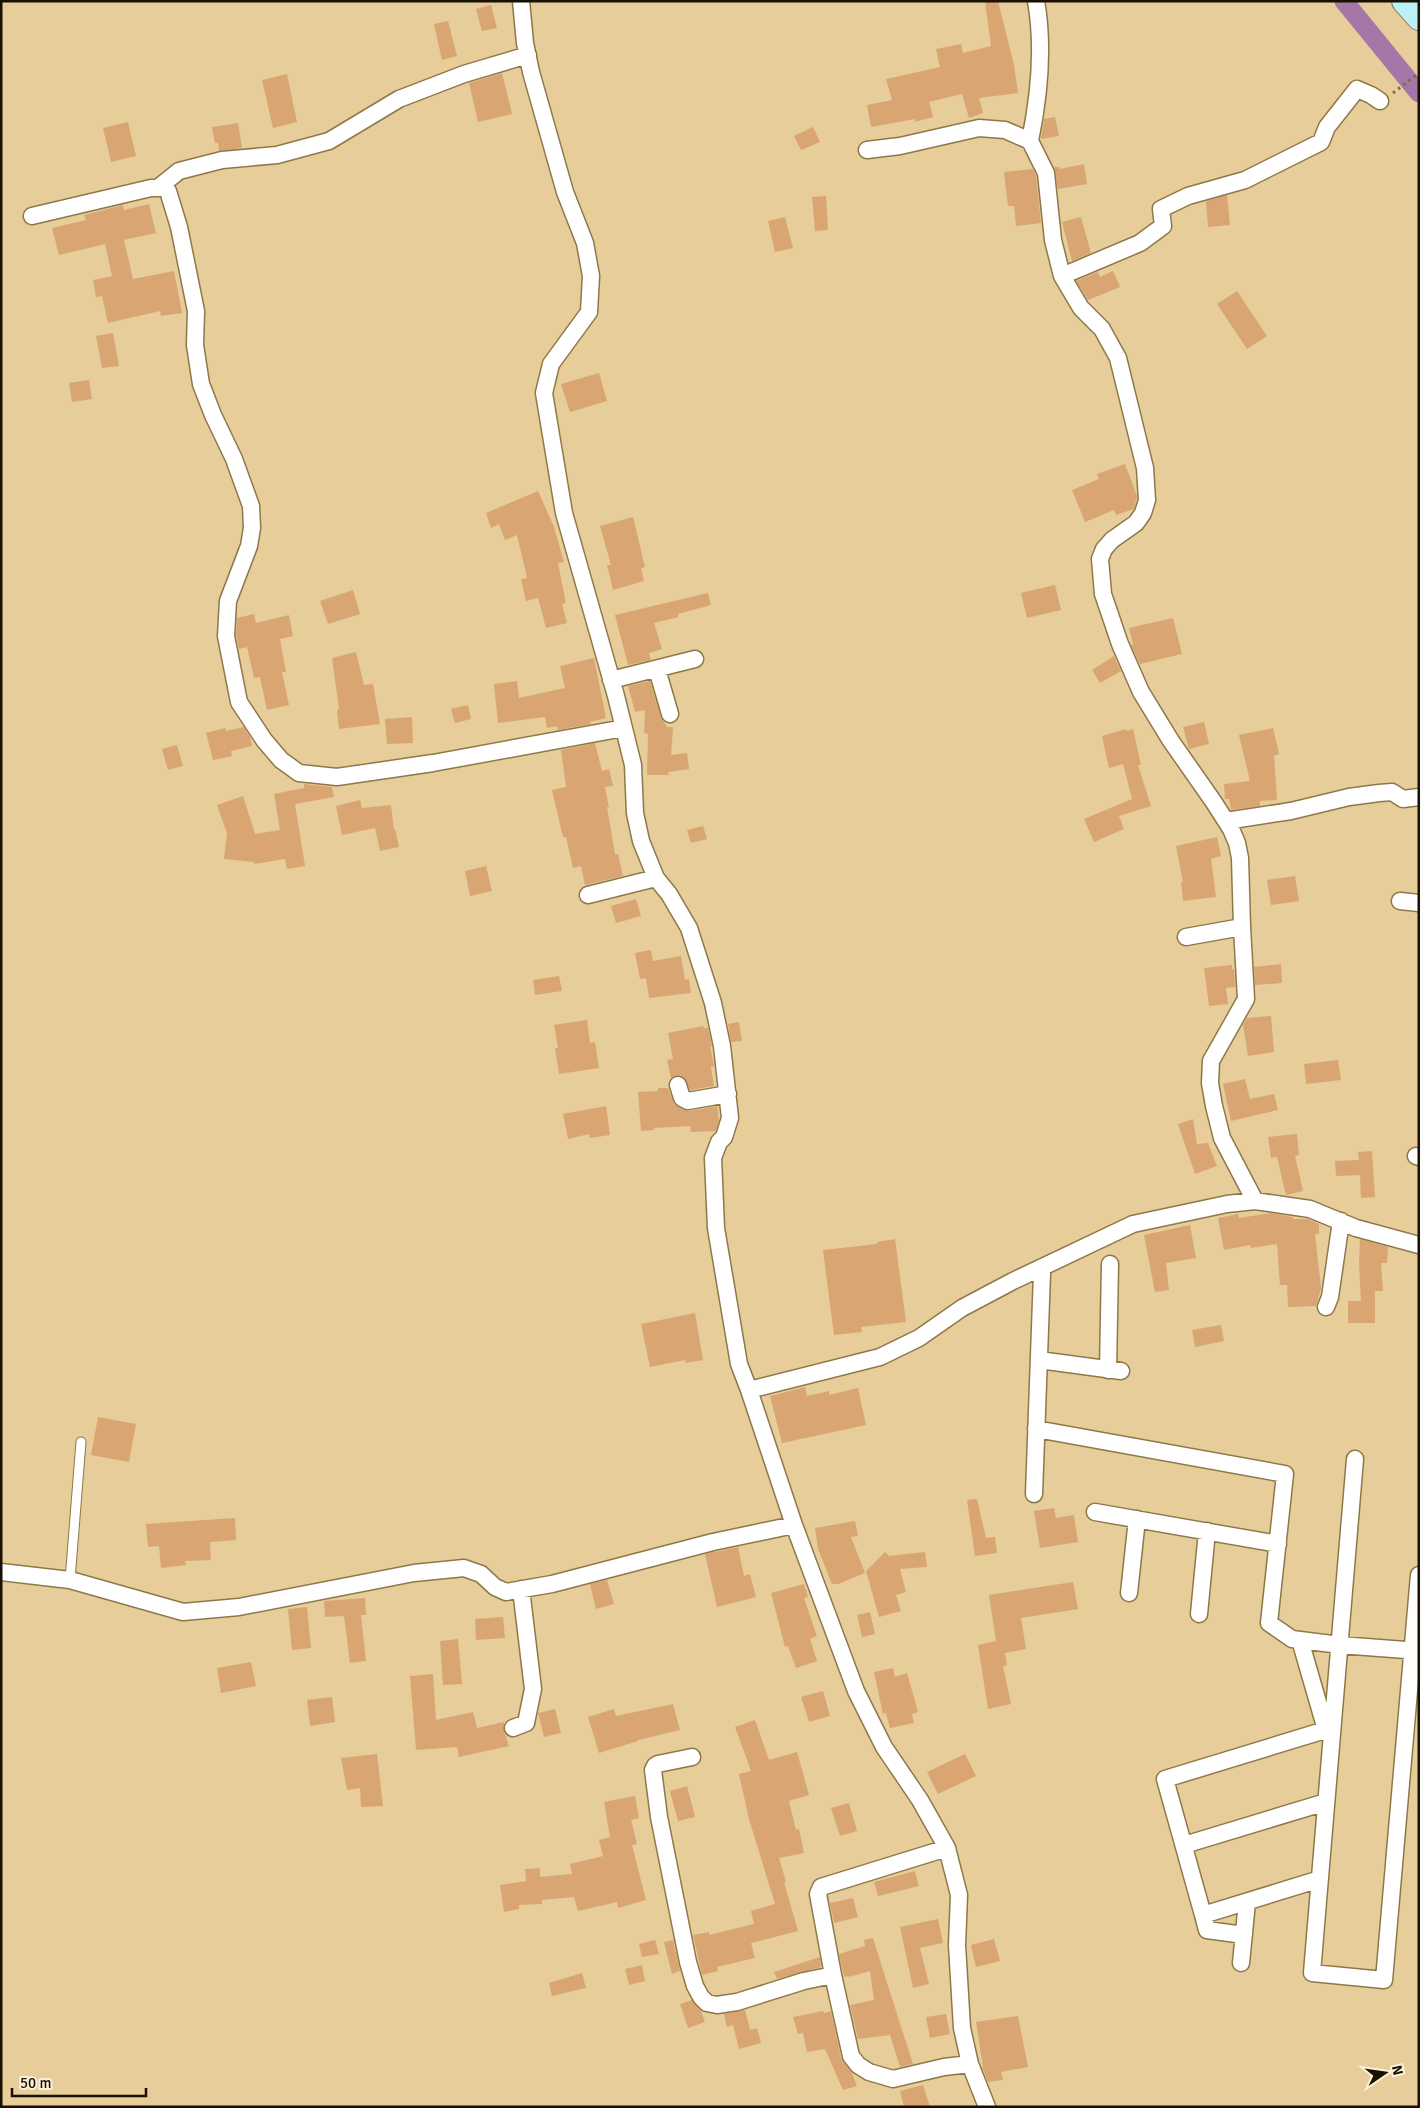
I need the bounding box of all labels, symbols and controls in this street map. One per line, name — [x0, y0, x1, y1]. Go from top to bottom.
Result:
north arrow — [1360, 2048, 1410, 2098]
text: N — [1388, 2064, 1407, 2077]
scale bar — [12, 2066, 146, 2098]
text: 50 m — [20, 2074, 51, 2092]

